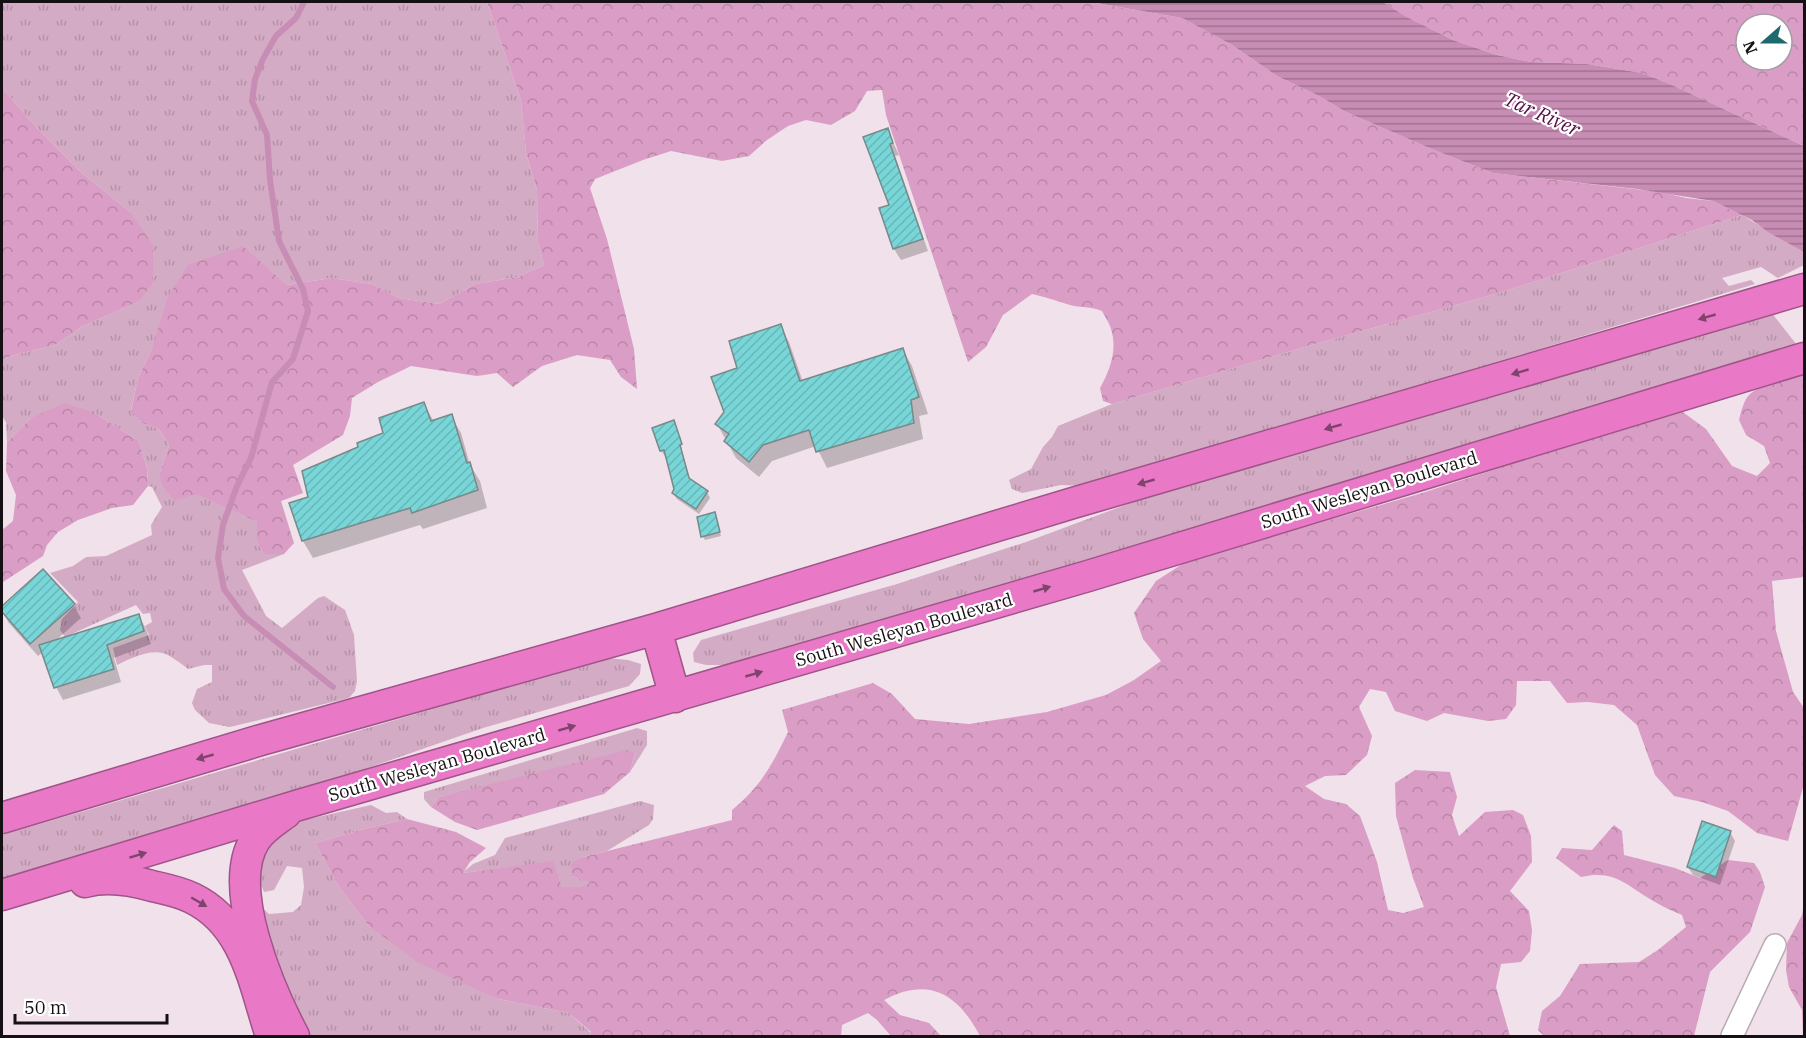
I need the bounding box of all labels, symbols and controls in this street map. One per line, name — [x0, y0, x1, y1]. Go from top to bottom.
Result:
north arrow — [1734, 12, 1794, 72]
text: N — [1738, 38, 1762, 57]
water label: Tar River — [1500, 85, 1586, 143]
one-way arrow — [1698, 313, 1716, 322]
one-way arrow — [1511, 368, 1529, 377]
one-way arrow — [1324, 423, 1342, 432]
street label: South Wesleyan Boulevard — [1258, 446, 1480, 533]
one-way arrow — [1137, 478, 1155, 487]
one-way arrow — [1033, 584, 1051, 593]
street label: South Wesleyan Boulevard — [793, 587, 1015, 672]
one-way arrow — [745, 668, 763, 678]
street label: South Wesleyan Boulevard — [326, 722, 548, 807]
one-way arrow — [558, 722, 576, 732]
one-way arrow — [196, 753, 214, 762]
one-way arrow — [129, 850, 147, 859]
one-way arrow — [191, 897, 207, 908]
scale bar — [15, 987, 166, 1025]
text: 50 m — [24, 996, 67, 1019]

